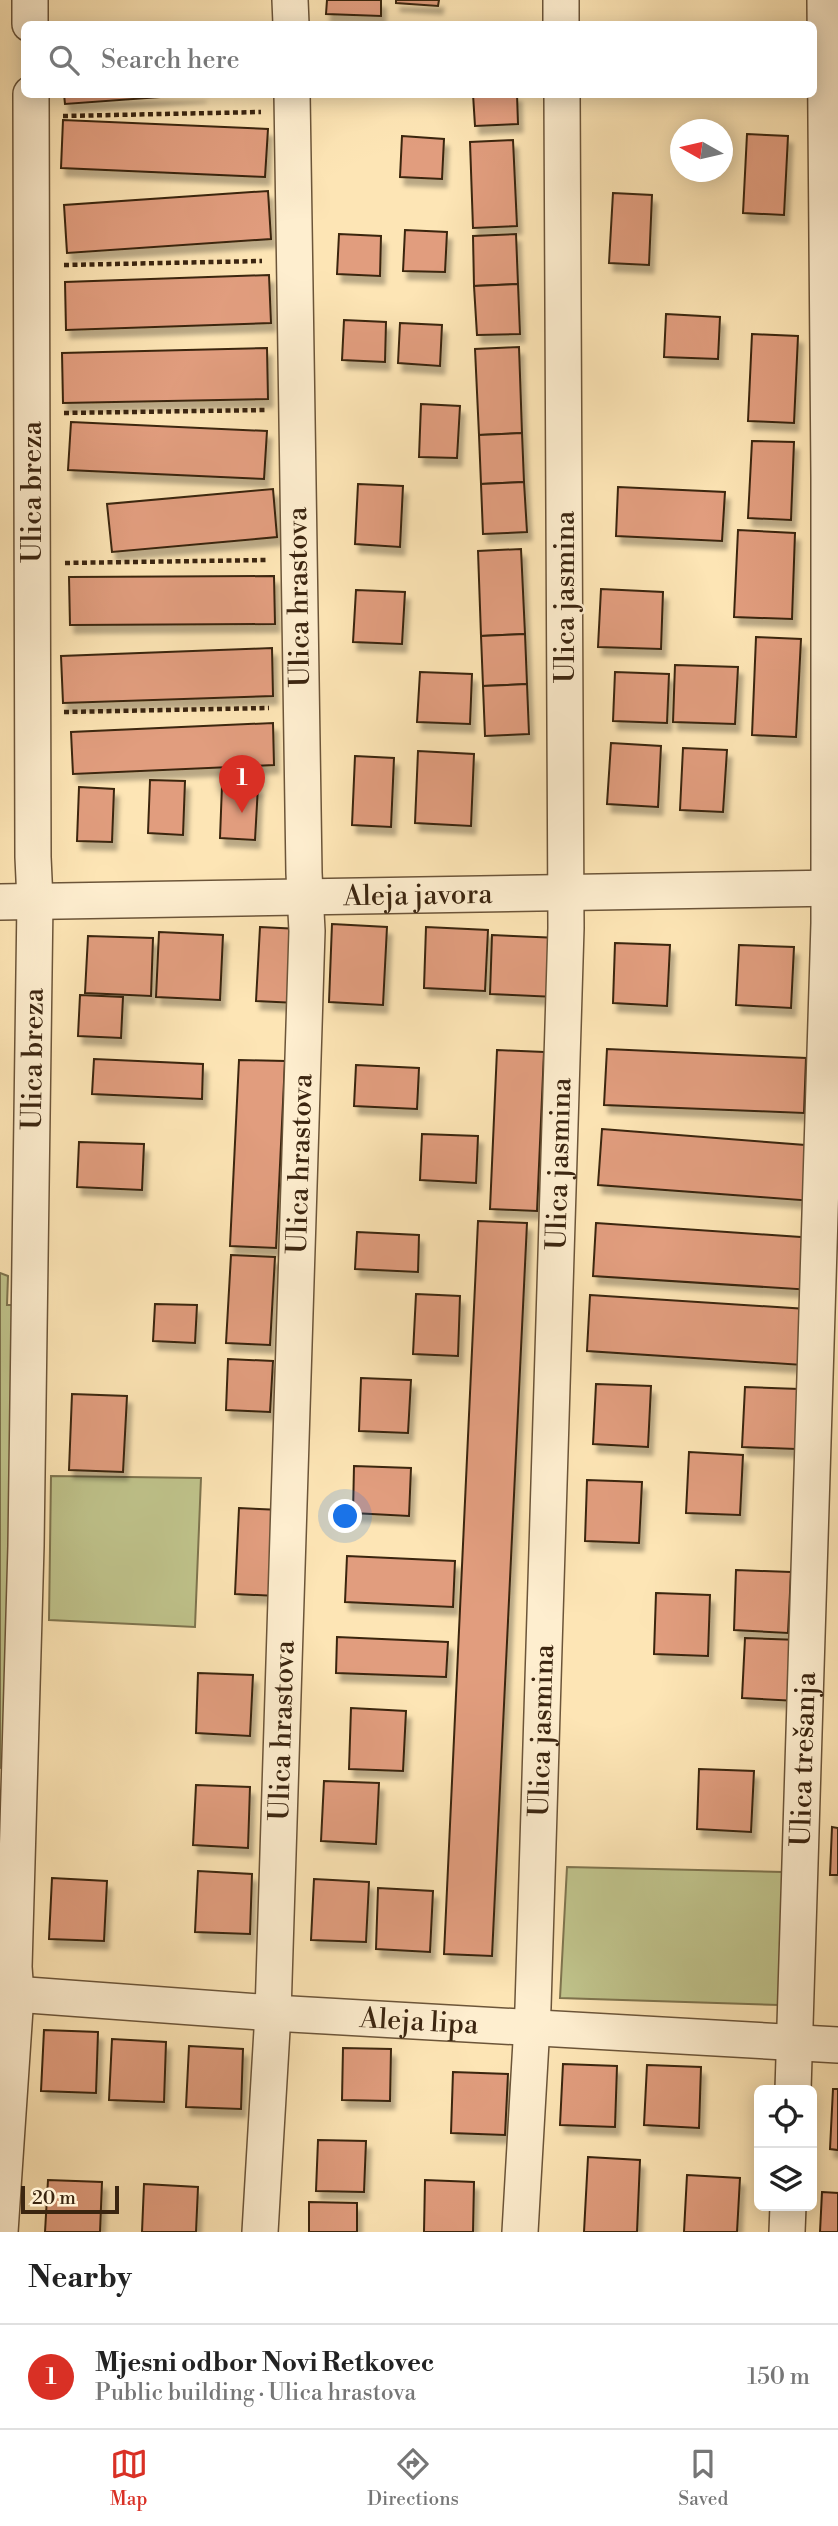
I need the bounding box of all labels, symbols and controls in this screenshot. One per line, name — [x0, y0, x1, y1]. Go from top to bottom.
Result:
search box — [21, 21, 817, 98]
icon: search — [45, 41, 83, 79]
text: Search here — [101, 44, 240, 76]
north arrow — [670, 119, 733, 182]
street label: Ulica breza — [15, 420, 50, 563]
street label: Ulica hrastova — [280, 506, 318, 687]
street label: Ulica jasmina — [548, 510, 583, 683]
pin: 1 — [219, 755, 265, 813]
street label: Aleja javora — [342, 876, 494, 914]
street label: Ulica breza — [14, 987, 51, 1130]
street label: Ulica hrastova — [279, 1072, 320, 1255]
street label: Ulica jasmina — [539, 1076, 579, 1251]
your location — [328, 1499, 362, 1533]
street label: Ulica hrastova — [262, 1639, 302, 1821]
street label: Ulica jasmina — [521, 1643, 562, 1817]
street label: Ulica trešanja — [783, 1670, 823, 1847]
street label: Aleja lipa — [358, 2000, 480, 2042]
map controls — [754, 2085, 817, 2211]
button: locate — [754, 2085, 817, 2148]
button: layers — [754, 2148, 817, 2211]
scale bar — [21, 2183, 119, 2215]
text: 20 m — [32, 2186, 76, 2210]
text: Nearby — [28, 2259, 132, 2297]
text: Mjesni odbor Novi Retkovec — [95, 2347, 434, 2379]
text: 1 — [45, 2363, 57, 2391]
text: 150 m — [747, 2363, 810, 2391]
text: Public building · Ulica hrastova — [95, 2379, 416, 2407]
tab: Map — [110, 2445, 148, 2511]
tab: Directions — [367, 2445, 459, 2511]
tab: Saved — [678, 2445, 728, 2511]

